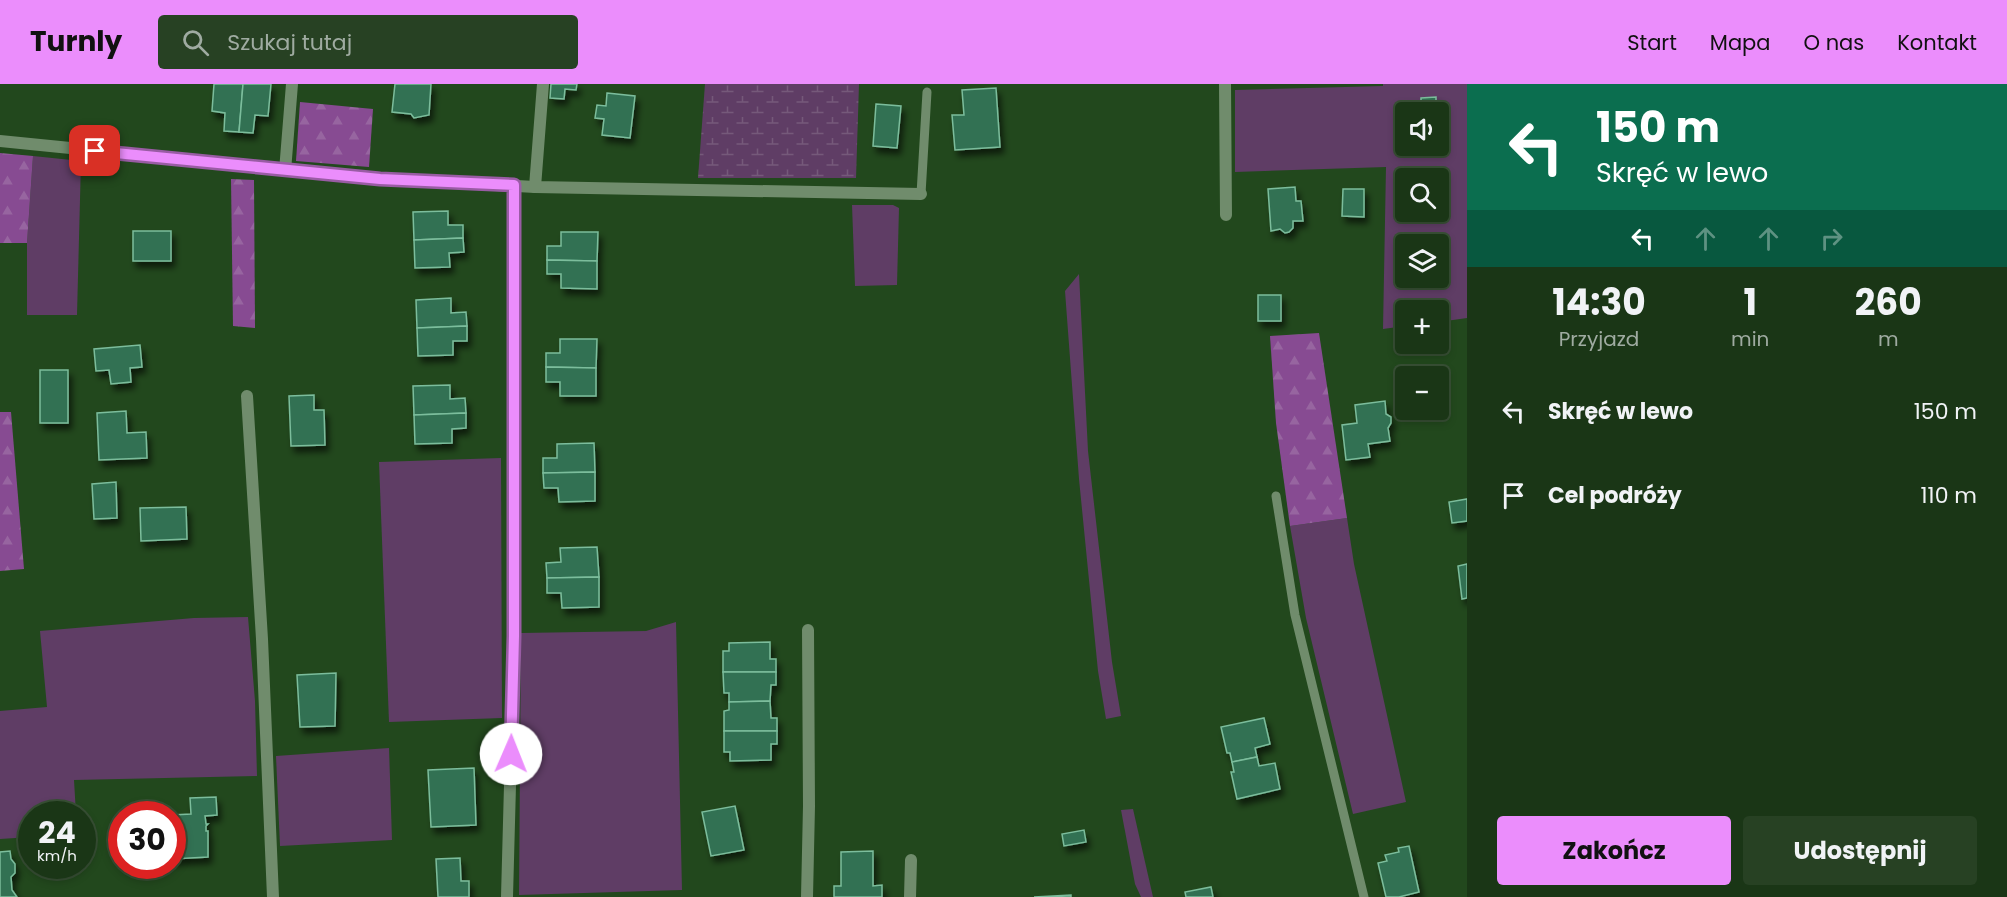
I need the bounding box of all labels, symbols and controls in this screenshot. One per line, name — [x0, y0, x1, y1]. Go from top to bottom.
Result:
search box — [158, 15, 578, 69]
text: Turnly — [30, 22, 122, 61]
icon: search — [179, 26, 212, 59]
text: Szukaj tutaj — [227, 27, 352, 58]
text: Start — [1627, 28, 1677, 57]
text: Mapa — [1710, 28, 1771, 57]
text: O nas — [1804, 28, 1864, 57]
text: Kontakt — [1897, 28, 1977, 57]
text: 150 m — [1596, 98, 1720, 157]
map controls — [1395, 102, 1449, 420]
button: sound — [1395, 102, 1449, 156]
icon: left — [1497, 108, 1575, 186]
pin — [69, 125, 120, 176]
icon: arrive — [78, 134, 111, 167]
text: Skręć w lewo — [1596, 154, 1768, 191]
button: search — [1395, 168, 1449, 222]
icon: left — [1626, 222, 1659, 255]
icon: ahead — [1689, 222, 1722, 255]
icon: ahead — [1752, 222, 1785, 255]
icon: right — [1815, 222, 1848, 255]
button: layers — [1395, 234, 1449, 288]
text: 14:30 — [1552, 277, 1646, 328]
text: 1 — [1743, 277, 1757, 328]
text: 260 — [1855, 277, 1922, 328]
button: + — [1395, 300, 1449, 354]
text: Przyjazd — [1559, 325, 1639, 353]
text: min — [1731, 325, 1769, 353]
text: m — [1878, 325, 1898, 353]
button: − — [1395, 366, 1449, 420]
icon: left — [1497, 395, 1530, 428]
text: Skręć w lewo — [1548, 396, 1693, 427]
text: 150 m — [1914, 396, 1977, 427]
icon: arrive — [1497, 479, 1530, 512]
text: Cel podróży — [1548, 480, 1682, 511]
text: 110 m — [1921, 480, 1977, 511]
position arrow — [479, 722, 543, 786]
speed limit sign: 30 — [108, 801, 186, 879]
text: 24 — [38, 811, 76, 854]
button: Zakończ — [1497, 816, 1731, 885]
button: Udostępnij — [1743, 816, 1977, 885]
text: km/h — [37, 845, 77, 866]

